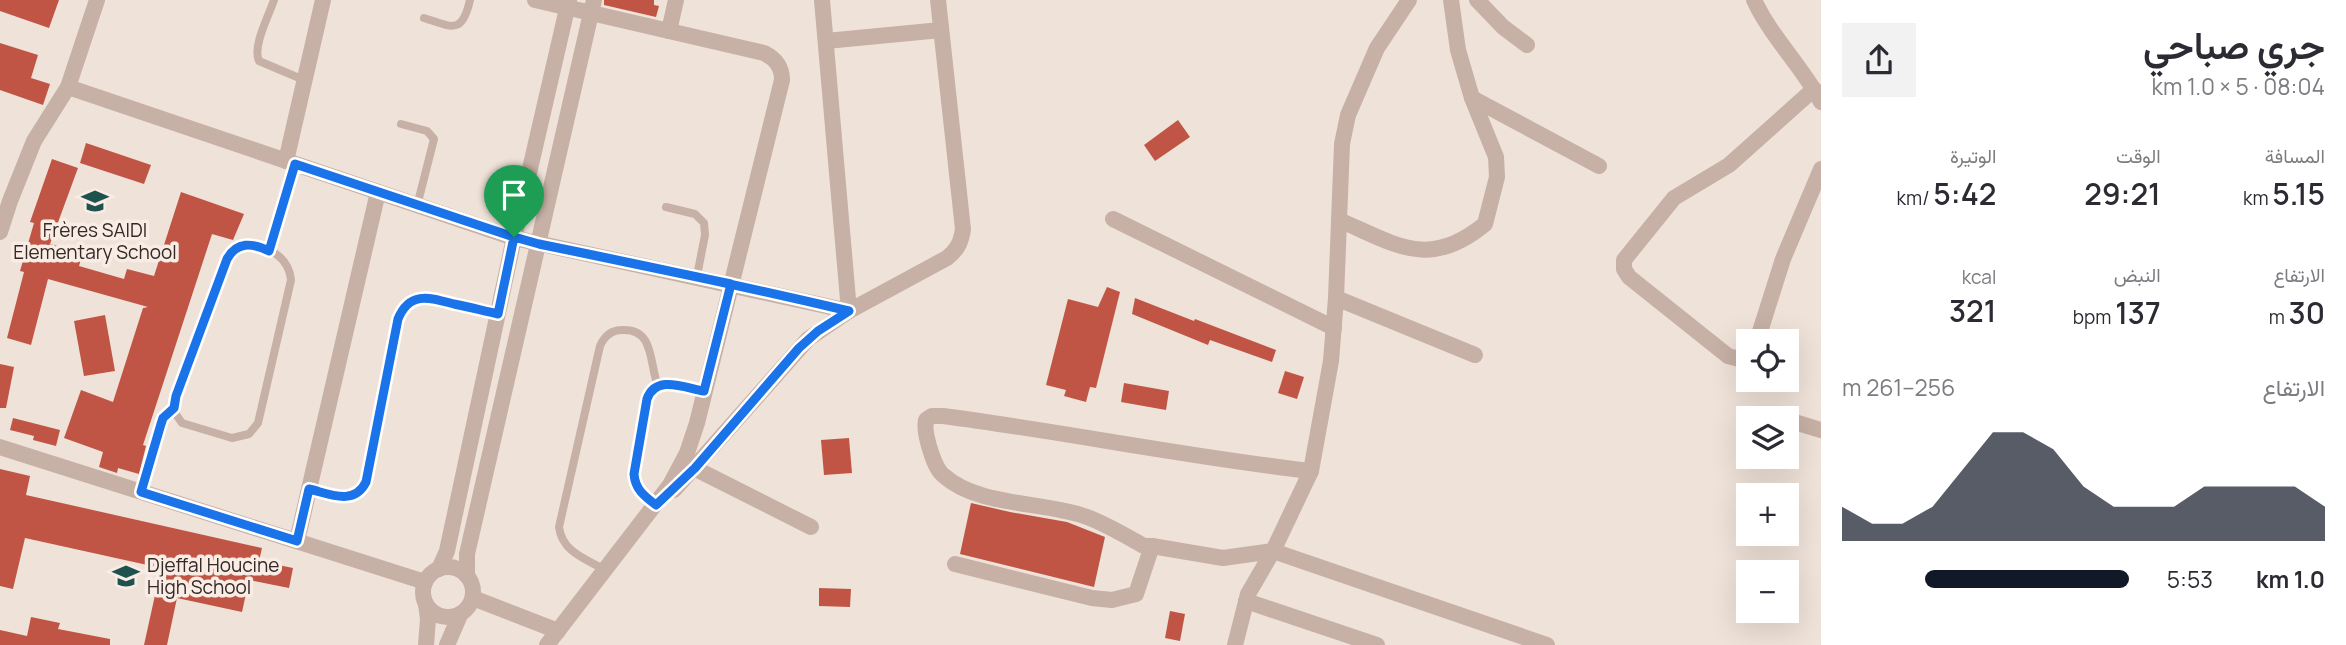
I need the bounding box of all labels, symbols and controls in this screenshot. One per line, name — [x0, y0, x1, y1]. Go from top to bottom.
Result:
text: جري صباحي — [2143, 18, 2325, 70]
button: share — [1842, 23, 1916, 97]
text: 08:04 · 5 × 1.0 km — [2152, 70, 2325, 102]
text: الوتيرة — [1950, 143, 1996, 169]
text: الوقت — [2116, 143, 2161, 169]
text: المسافة — [2265, 143, 2325, 169]
pin — [484, 165, 544, 237]
text: 5:42 — [1933, 173, 1996, 214]
text: 29:21 — [2084, 173, 2161, 214]
text: 5.15 — [2272, 173, 2325, 214]
icon: arrive — [495, 176, 533, 214]
text: /km — [1897, 185, 1933, 211]
text: km — [2243, 185, 2272, 211]
school or university icon: Frères SAIDI Elementary School — [80, 186, 110, 216]
place label: Frères SAIDI Elementary School — [13, 217, 177, 265]
text: النبض — [2114, 262, 2161, 288]
text: الارتفاع — [2273, 262, 2325, 288]
text: kcal — [1962, 264, 1996, 290]
text: 321 — [1949, 290, 1996, 331]
text: 137 — [2115, 292, 2161, 333]
text: 30 — [2289, 292, 2325, 333]
text: bpm — [2073, 304, 2115, 330]
text: m — [2269, 304, 2289, 330]
map controls — [1736, 329, 1799, 623]
button: locate — [1736, 329, 1799, 392]
text: 256–261 m — [1842, 371, 1955, 403]
text: الارتفاع — [2263, 371, 2325, 403]
button: layers — [1736, 406, 1799, 469]
button: + — [1736, 483, 1799, 546]
place label: Djeffal Houcine High School — [147, 552, 279, 600]
button: − — [1736, 560, 1799, 623]
school or university icon: Djeffal Houcine High School — [111, 561, 141, 591]
text: 5:53 — [2167, 563, 2213, 595]
text: 1.0 km — [2256, 563, 2325, 595]

